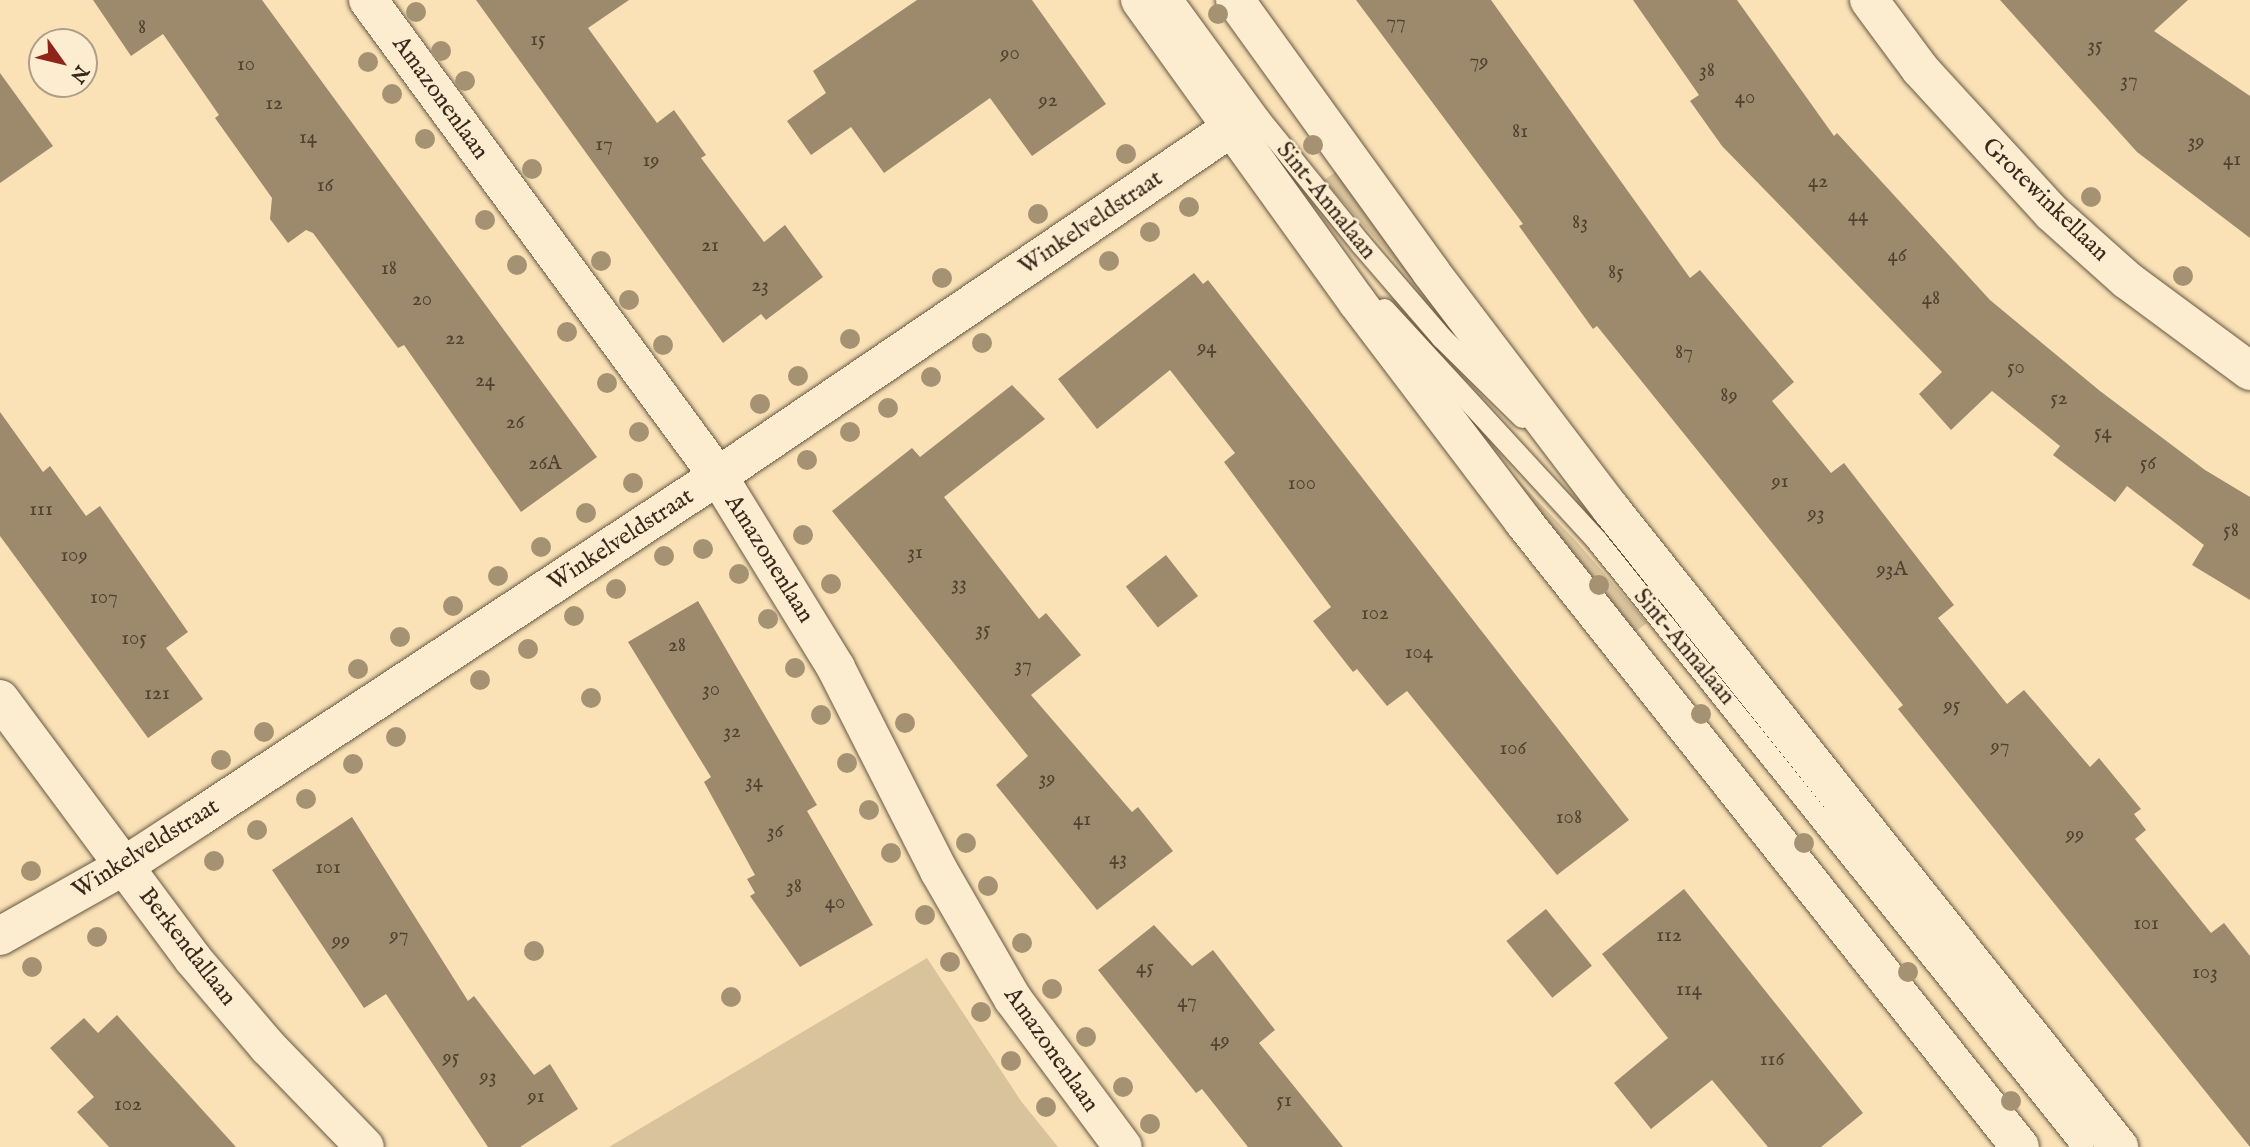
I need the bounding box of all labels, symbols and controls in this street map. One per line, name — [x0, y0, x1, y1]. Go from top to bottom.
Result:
house number: 77 — [1386, 10, 1406, 36]
house number: 8 — [138, 15, 146, 41]
house number: 15 — [530, 27, 546, 53]
north arrow — [28, 28, 98, 98]
street label: Amazonenlaan — [386, 31, 494, 165]
house number: 35 — [2087, 33, 2103, 59]
house number: 90 — [1000, 41, 1020, 67]
house number: 79 — [1470, 49, 1488, 75]
house number: 10 — [237, 52, 255, 78]
house number: 38 — [1699, 58, 1715, 84]
text: N — [64, 60, 93, 87]
house number: 37 — [2120, 68, 2138, 94]
house number: 40 — [1735, 85, 1755, 111]
house number: 92 — [1038, 88, 1058, 114]
house number: 12 — [265, 91, 283, 117]
house number: 81 — [1512, 119, 1528, 145]
house number: 14 — [299, 125, 317, 151]
house number: 39 — [2187, 129, 2205, 155]
house number: 17 — [595, 132, 613, 158]
street label: Grotewinkellaan — [1975, 132, 2115, 268]
street label: Sint-Annalaan — [1270, 136, 1382, 266]
house number: 41 — [2223, 147, 2241, 173]
house number: 19 — [643, 148, 659, 174]
street label: Winkelveldstraat — [1014, 164, 1168, 282]
house number: 42 — [1808, 169, 1828, 195]
house number: 16 — [317, 173, 333, 199]
house number: 44 — [1848, 203, 1868, 229]
house number: 83 — [1572, 210, 1588, 236]
house number: 21 — [701, 233, 719, 259]
house number: 46 — [1887, 243, 1907, 269]
house number: 18 — [381, 256, 397, 282]
house number: 85 — [1608, 260, 1624, 286]
house number: 23 — [751, 273, 769, 299]
house number: 48 — [1922, 286, 1940, 312]
house number: 20 — [412, 287, 432, 313]
house number: 22 — [445, 326, 465, 352]
house number: 94 — [1197, 335, 1217, 361]
house number: 87 — [1675, 340, 1693, 366]
house number: 50 — [2007, 355, 2025, 381]
house number: 24 — [475, 368, 495, 394]
house number: 89 — [1720, 383, 1738, 409]
house number: 52 — [2050, 386, 2068, 412]
house number: 26 — [506, 410, 524, 436]
house number: 54 — [2094, 420, 2112, 446]
house number: 26A — [529, 451, 561, 477]
house number: 56 — [2140, 451, 2156, 477]
house number: 91 — [1772, 469, 1788, 495]
house number: 100 — [1288, 471, 1316, 497]
street label: Winkelveldstraat — [543, 482, 699, 598]
street label: Amazonenlaan — [718, 490, 820, 628]
house number: 111 — [29, 497, 53, 523]
house number: 93 — [1807, 501, 1825, 527]
house number: 58 — [2223, 518, 2239, 544]
house number: 31 — [907, 540, 923, 566]
house number: 109 — [60, 543, 88, 569]
house number: 93A — [1876, 557, 1908, 583]
house number: 33 — [951, 571, 967, 597]
street label: Sint-Annalaan — [1627, 583, 1741, 711]
house number: 107 — [90, 585, 118, 611]
house number: 102 — [1361, 601, 1389, 627]
house number: 35 — [975, 617, 991, 643]
house number: 105 — [121, 626, 147, 652]
house number: 28 — [668, 633, 686, 659]
house number: 104 — [1405, 640, 1433, 666]
house number: 37 — [1014, 653, 1032, 679]
house number: 30 — [702, 677, 720, 703]
house number: 121 — [144, 681, 170, 707]
house number: 95 — [1944, 693, 1960, 719]
house number: 32 — [723, 719, 741, 745]
house number: 97 — [1991, 734, 2009, 760]
house number: 106 — [1500, 736, 1526, 762]
house number: 39 — [1038, 766, 1056, 792]
house number: 34 — [745, 769, 763, 795]
street label: Winkelveldstraat — [67, 792, 225, 906]
house number: 108 — [1556, 805, 1582, 831]
house number: 41 — [1073, 807, 1091, 833]
house number: 36 — [767, 819, 783, 845]
house number: 99 — [2066, 822, 2084, 848]
house number: 43 — [1109, 846, 1127, 872]
house number: 101 — [315, 855, 341, 881]
house number: 38 — [786, 874, 802, 900]
street label: Berkendallaan — [132, 882, 242, 1012]
house number: 40 — [825, 890, 845, 916]
house number: 101 — [2133, 911, 2159, 937]
house number: 97 — [390, 923, 408, 949]
house number: 112 — [1656, 923, 1682, 949]
house number: 99 — [332, 928, 350, 954]
house number: 45 — [1136, 955, 1154, 981]
house number: 103 — [2192, 960, 2218, 986]
house number: 114 — [1676, 977, 1702, 1003]
street label: Amazonenlaan — [997, 982, 1105, 1118]
house number: 47 — [1177, 989, 1197, 1015]
house number: 49 — [1210, 1028, 1230, 1054]
house number: 95 — [443, 1045, 459, 1071]
house number: 116 — [1760, 1047, 1784, 1073]
house number: 93 — [479, 1064, 497, 1090]
house number: 91 — [528, 1084, 544, 1110]
house number: 51 — [1276, 1088, 1292, 1114]
house number: 102 — [114, 1092, 142, 1118]

